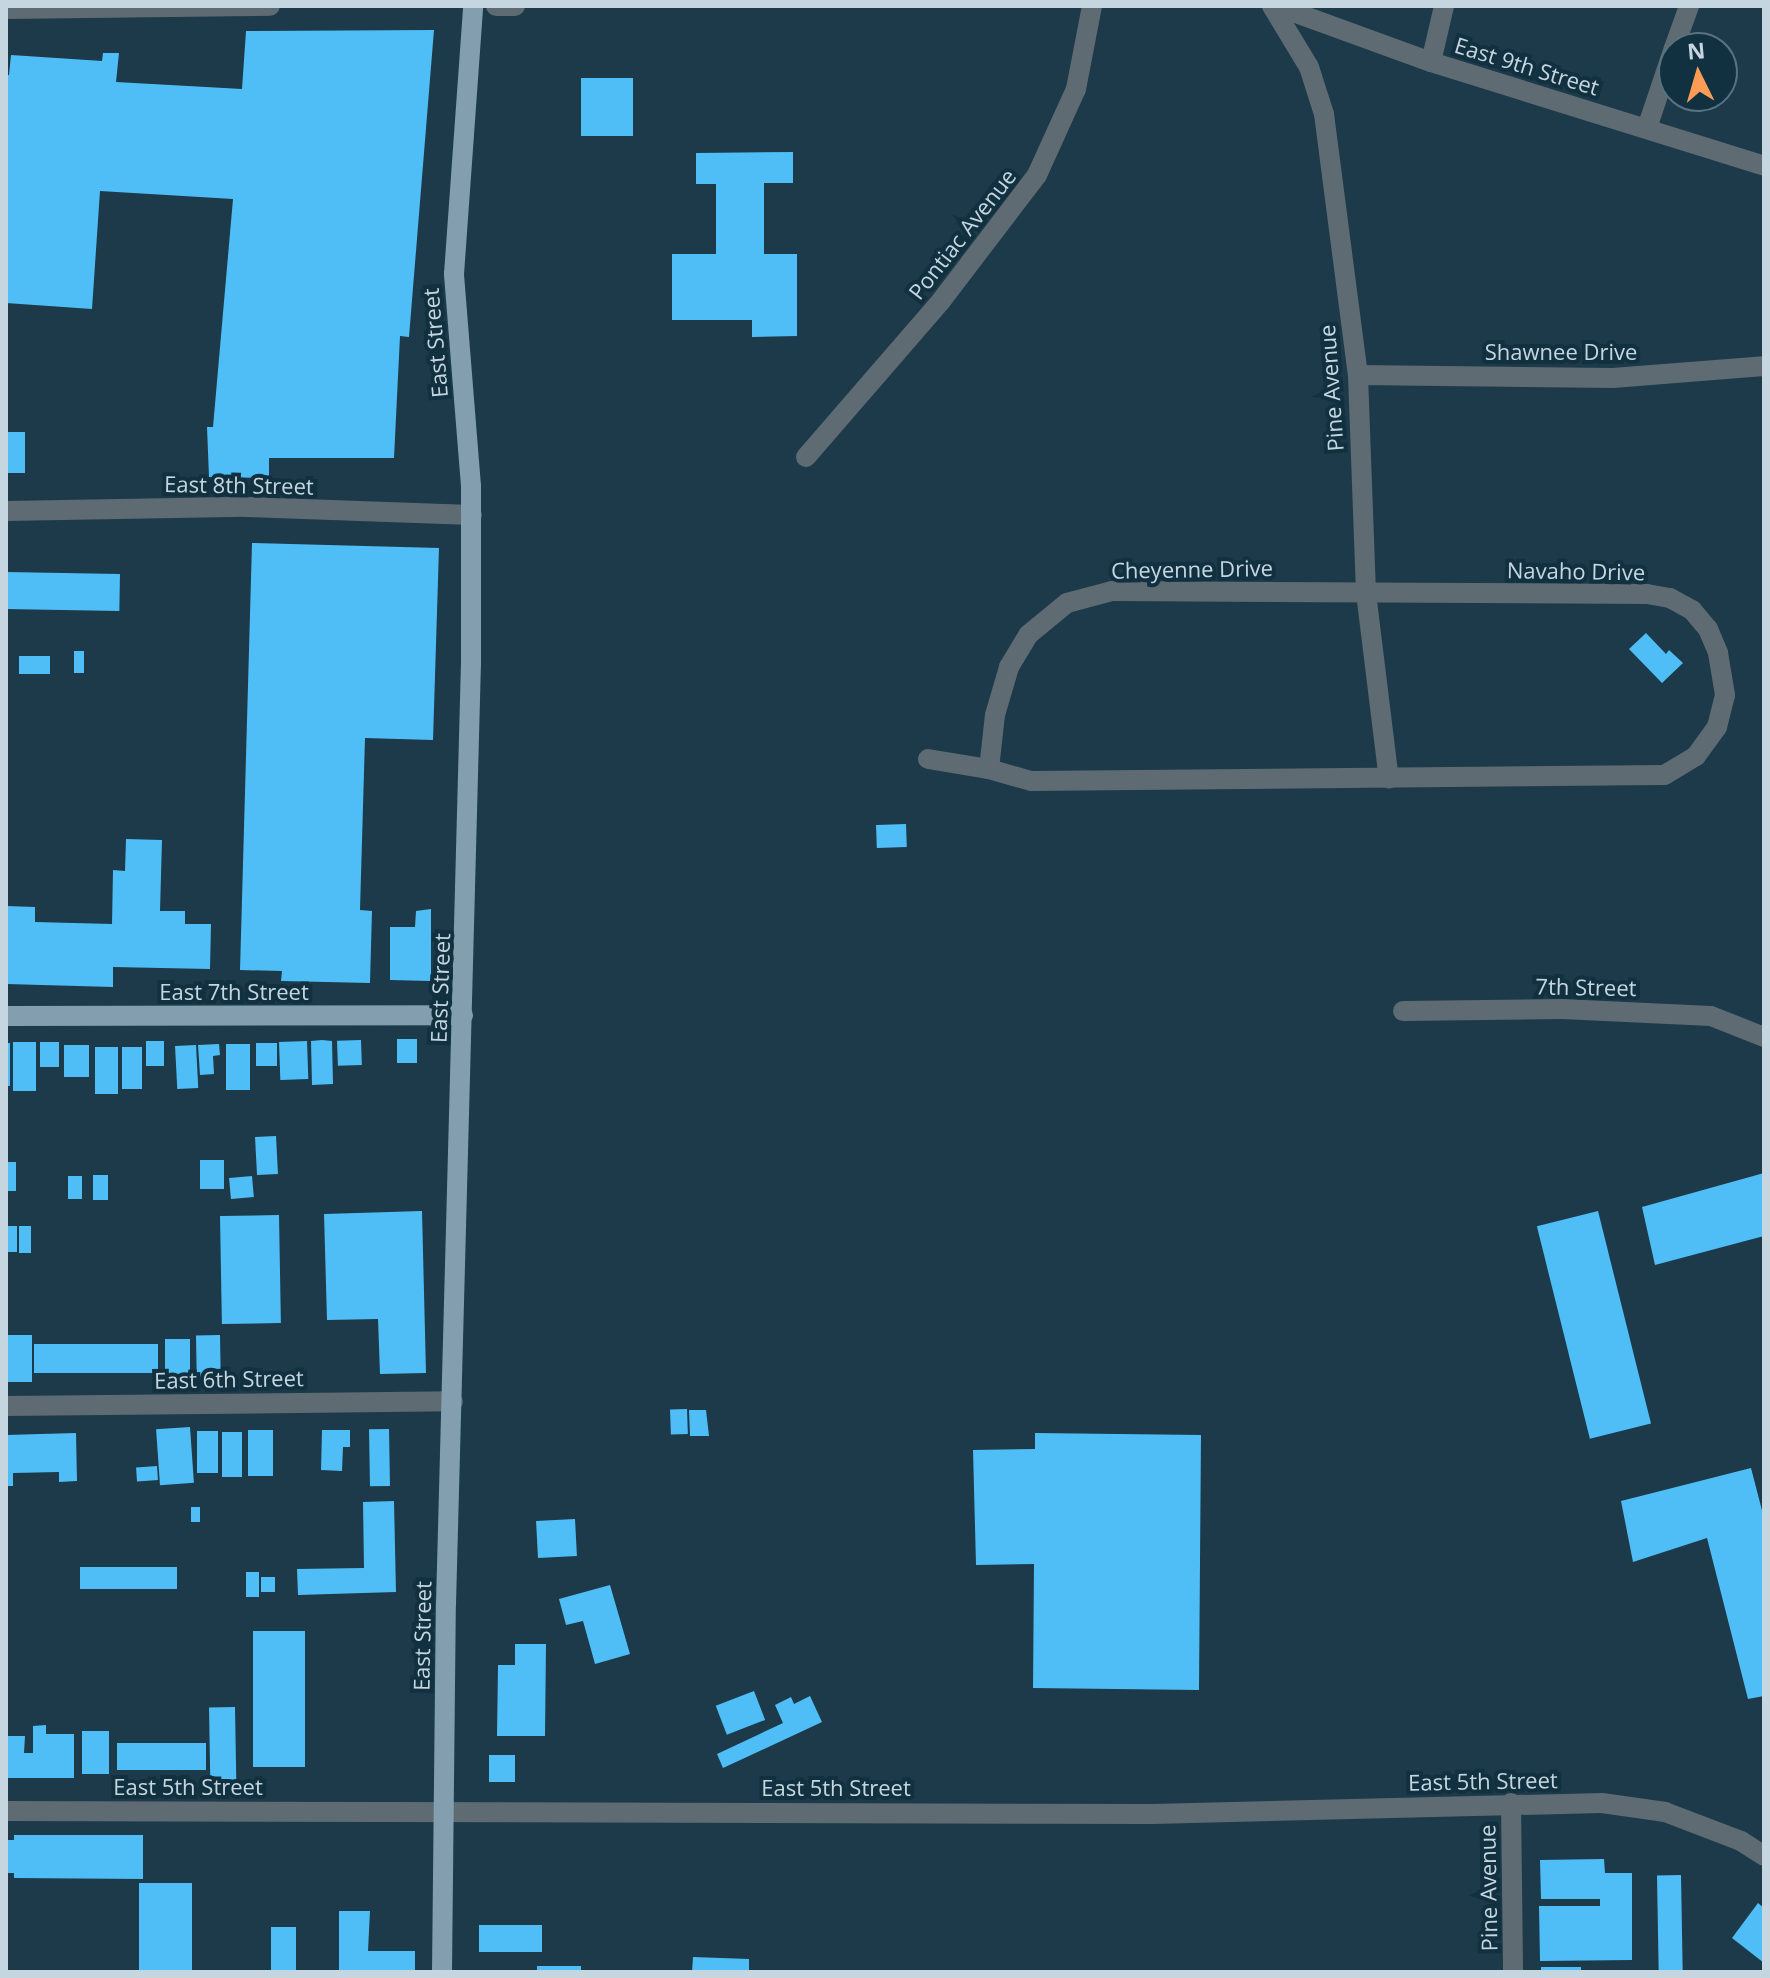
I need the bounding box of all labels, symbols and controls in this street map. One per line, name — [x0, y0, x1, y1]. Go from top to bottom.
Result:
street label: East 9th Street — [1452, 32, 1602, 100]
north arrow — [1658, 32, 1738, 112]
text: N — [1686, 34, 1706, 66]
street label: Pontiac Avenue — [903, 163, 1021, 305]
street label: East Street — [417, 287, 453, 399]
street label: Pine Avenue — [1313, 324, 1349, 452]
street label: Shawnee Drive — [1485, 339, 1637, 365]
street label: East 8th Street — [164, 470, 314, 500]
street label: Cheyenne Drive — [1111, 554, 1273, 584]
street label: Navaho Drive — [1507, 557, 1645, 585]
street label: East Street — [425, 933, 455, 1043]
street label: 7th Street — [1535, 973, 1637, 1001]
street label: East 7th Street — [159, 979, 309, 1005]
street label: East 6th Street — [154, 1364, 304, 1394]
street label: East Street — [408, 1581, 436, 1691]
street label: East 5th Street — [1408, 1766, 1558, 1796]
street label: East 5th Street — [113, 1774, 263, 1800]
street label: East 5th Street — [761, 1775, 911, 1801]
street label: Pine Avenue — [1474, 1824, 1502, 1952]

